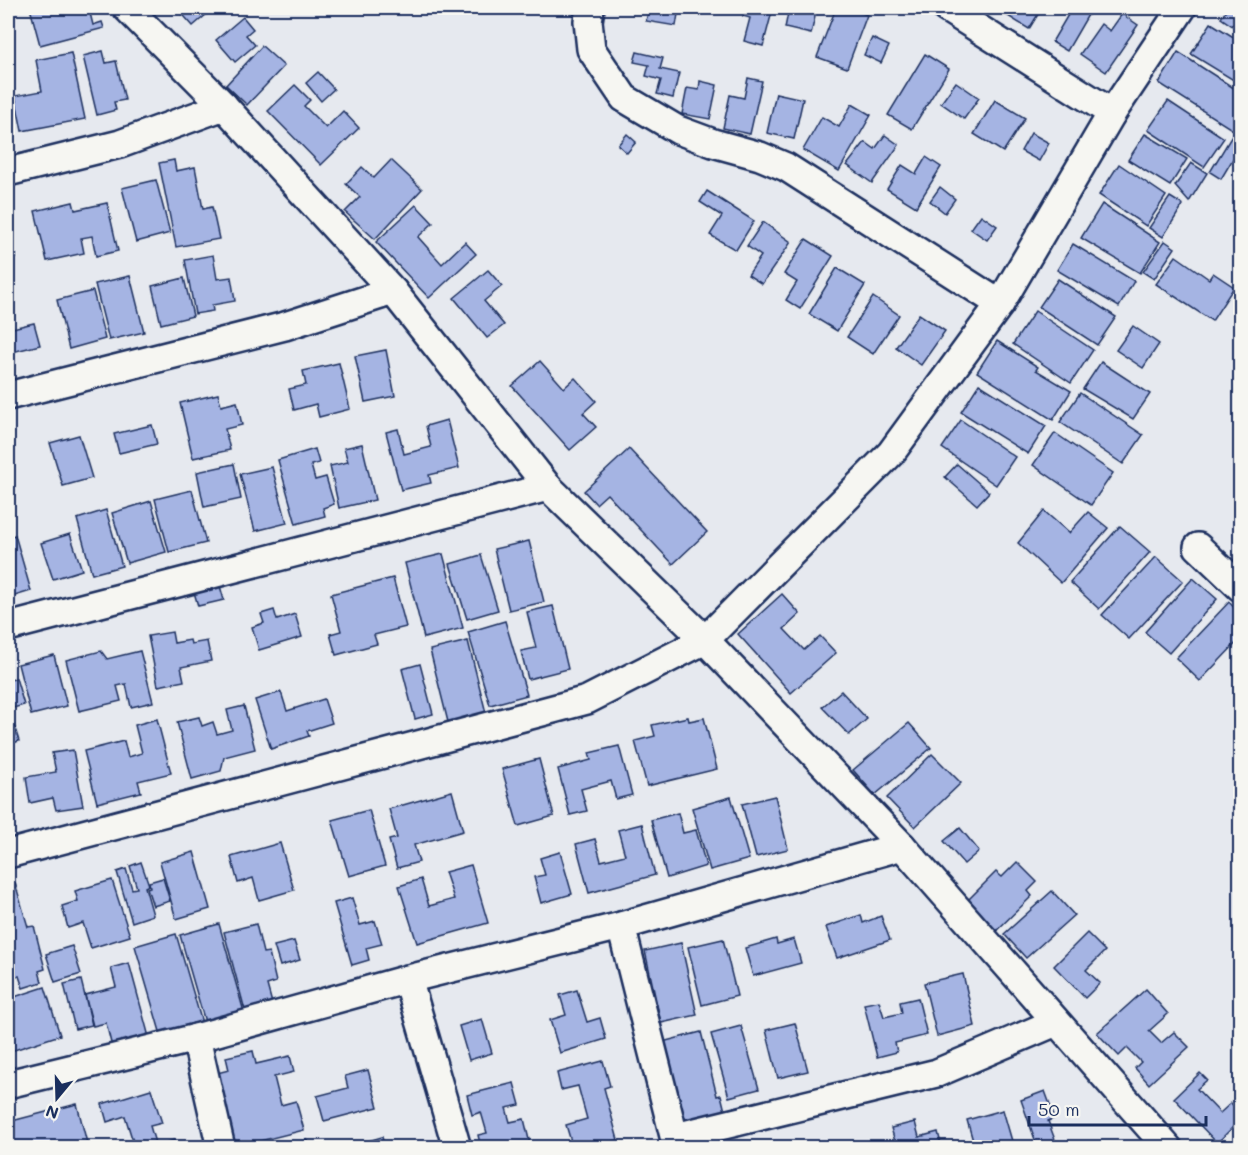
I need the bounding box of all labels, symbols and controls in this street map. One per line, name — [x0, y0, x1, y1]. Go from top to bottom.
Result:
north arrow — [27, 1068, 87, 1128]
scale bar — [1029, 1089, 1206, 1127]
text: 50 m — [1038, 1097, 1080, 1121]
text: N — [43, 1101, 61, 1125]

